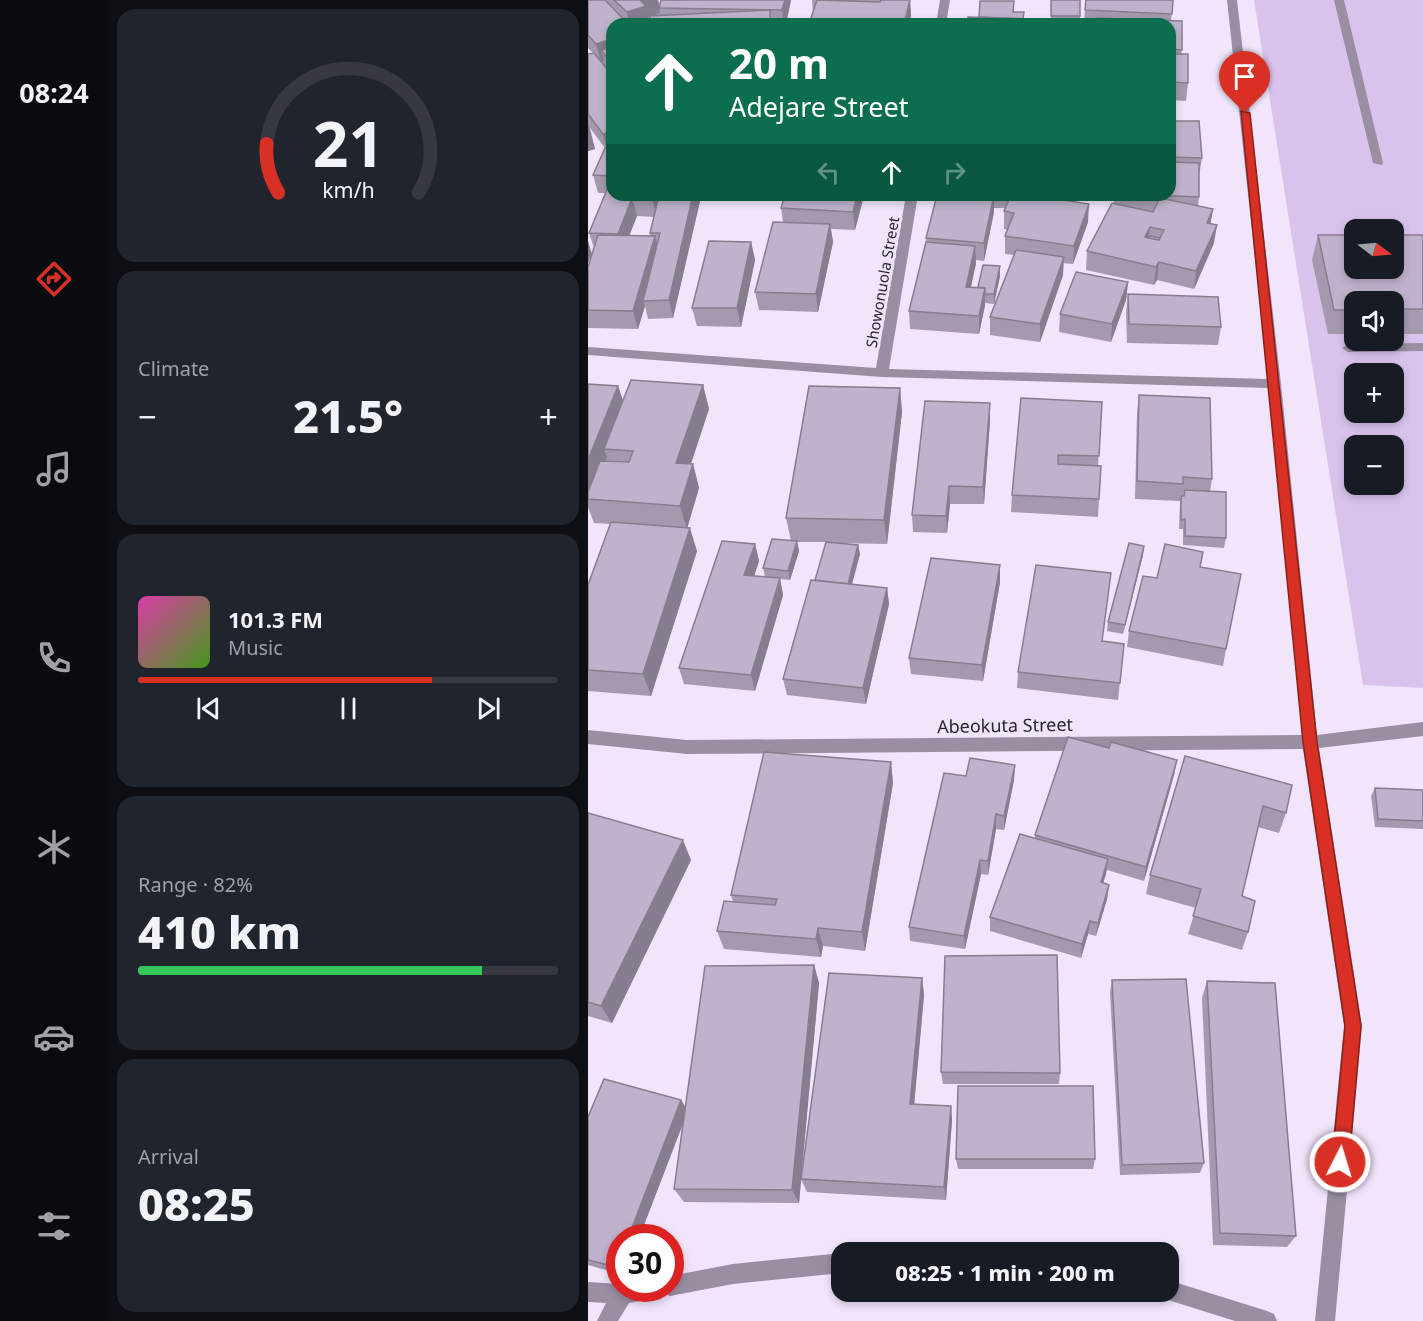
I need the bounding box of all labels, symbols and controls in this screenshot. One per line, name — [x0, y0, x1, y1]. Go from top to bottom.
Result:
text: 20 m — [729, 34, 829, 91]
icon: ahead — [630, 42, 708, 120]
pin — [1219, 51, 1270, 113]
icon: arrive — [1228, 60, 1261, 93]
text: 08:24 — [19, 74, 89, 111]
text: Adejare Street — [729, 88, 908, 125]
text: 21 — [312, 100, 384, 185]
icon: left — [812, 156, 845, 189]
icon: ahead — [875, 156, 908, 189]
icon: right — [938, 156, 971, 189]
text: km/h — [322, 175, 374, 204]
street label: Showonuola Street — [861, 214, 903, 349]
north arrow — [1344, 219, 1404, 279]
map controls — [1344, 219, 1404, 495]
icon: directions — [33, 258, 75, 300]
button: sound — [1344, 291, 1404, 351]
text: Climate — [138, 355, 209, 382]
button: + — [1344, 363, 1404, 423]
text: 21.5° — [293, 385, 403, 446]
text: − — [138, 394, 157, 439]
text: + — [539, 394, 558, 439]
button: − — [1344, 435, 1404, 495]
icon: music — [33, 448, 75, 490]
text: 101.3 FM — [228, 604, 323, 634]
text: Music — [228, 634, 283, 661]
icon: phone — [33, 637, 75, 679]
icon: previous — [192, 692, 225, 725]
icon: pause — [332, 692, 365, 725]
icon: next — [472, 692, 505, 725]
street label: Abeokuta Street — [937, 712, 1074, 738]
icon: climate — [33, 826, 75, 868]
text: Range · 82% — [138, 871, 253, 898]
text: 410 km — [138, 901, 301, 962]
icon: car — [33, 1016, 75, 1058]
position arrow — [1308, 1130, 1372, 1194]
text: Arrival — [138, 1143, 199, 1170]
text: 08:25 — [138, 1173, 255, 1234]
icon: filters — [33, 1205, 75, 1247]
speed limit sign: 30 — [606, 1224, 684, 1302]
text: 08:25 · 1 min · 200 m — [895, 1257, 1115, 1287]

